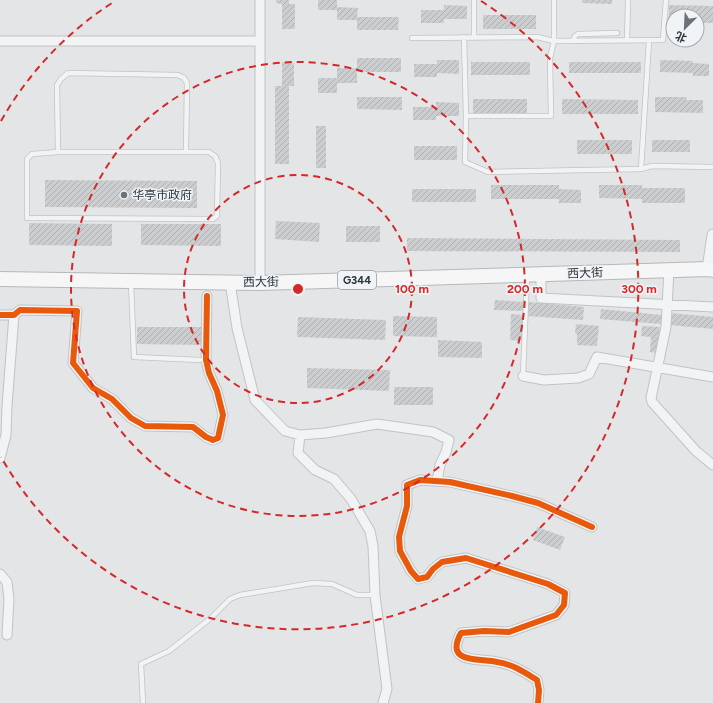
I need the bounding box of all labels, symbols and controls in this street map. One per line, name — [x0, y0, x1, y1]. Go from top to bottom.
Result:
north arrow — [665, 8, 705, 48]
text: 北 — [673, 29, 689, 45]
place label: 华亭市政府 — [132, 188, 192, 202]
marker: 华亭市政府 — [119, 190, 129, 200]
street label: 西大街 — [567, 265, 603, 281]
road number: G344 — [338, 271, 376, 289]
street label: 西大街 — [243, 275, 279, 289]
centre of rings — [291, 282, 305, 296]
text: 100 m — [395, 282, 429, 296]
text: 200 m — [507, 282, 543, 296]
text: 300 m — [621, 282, 657, 296]

